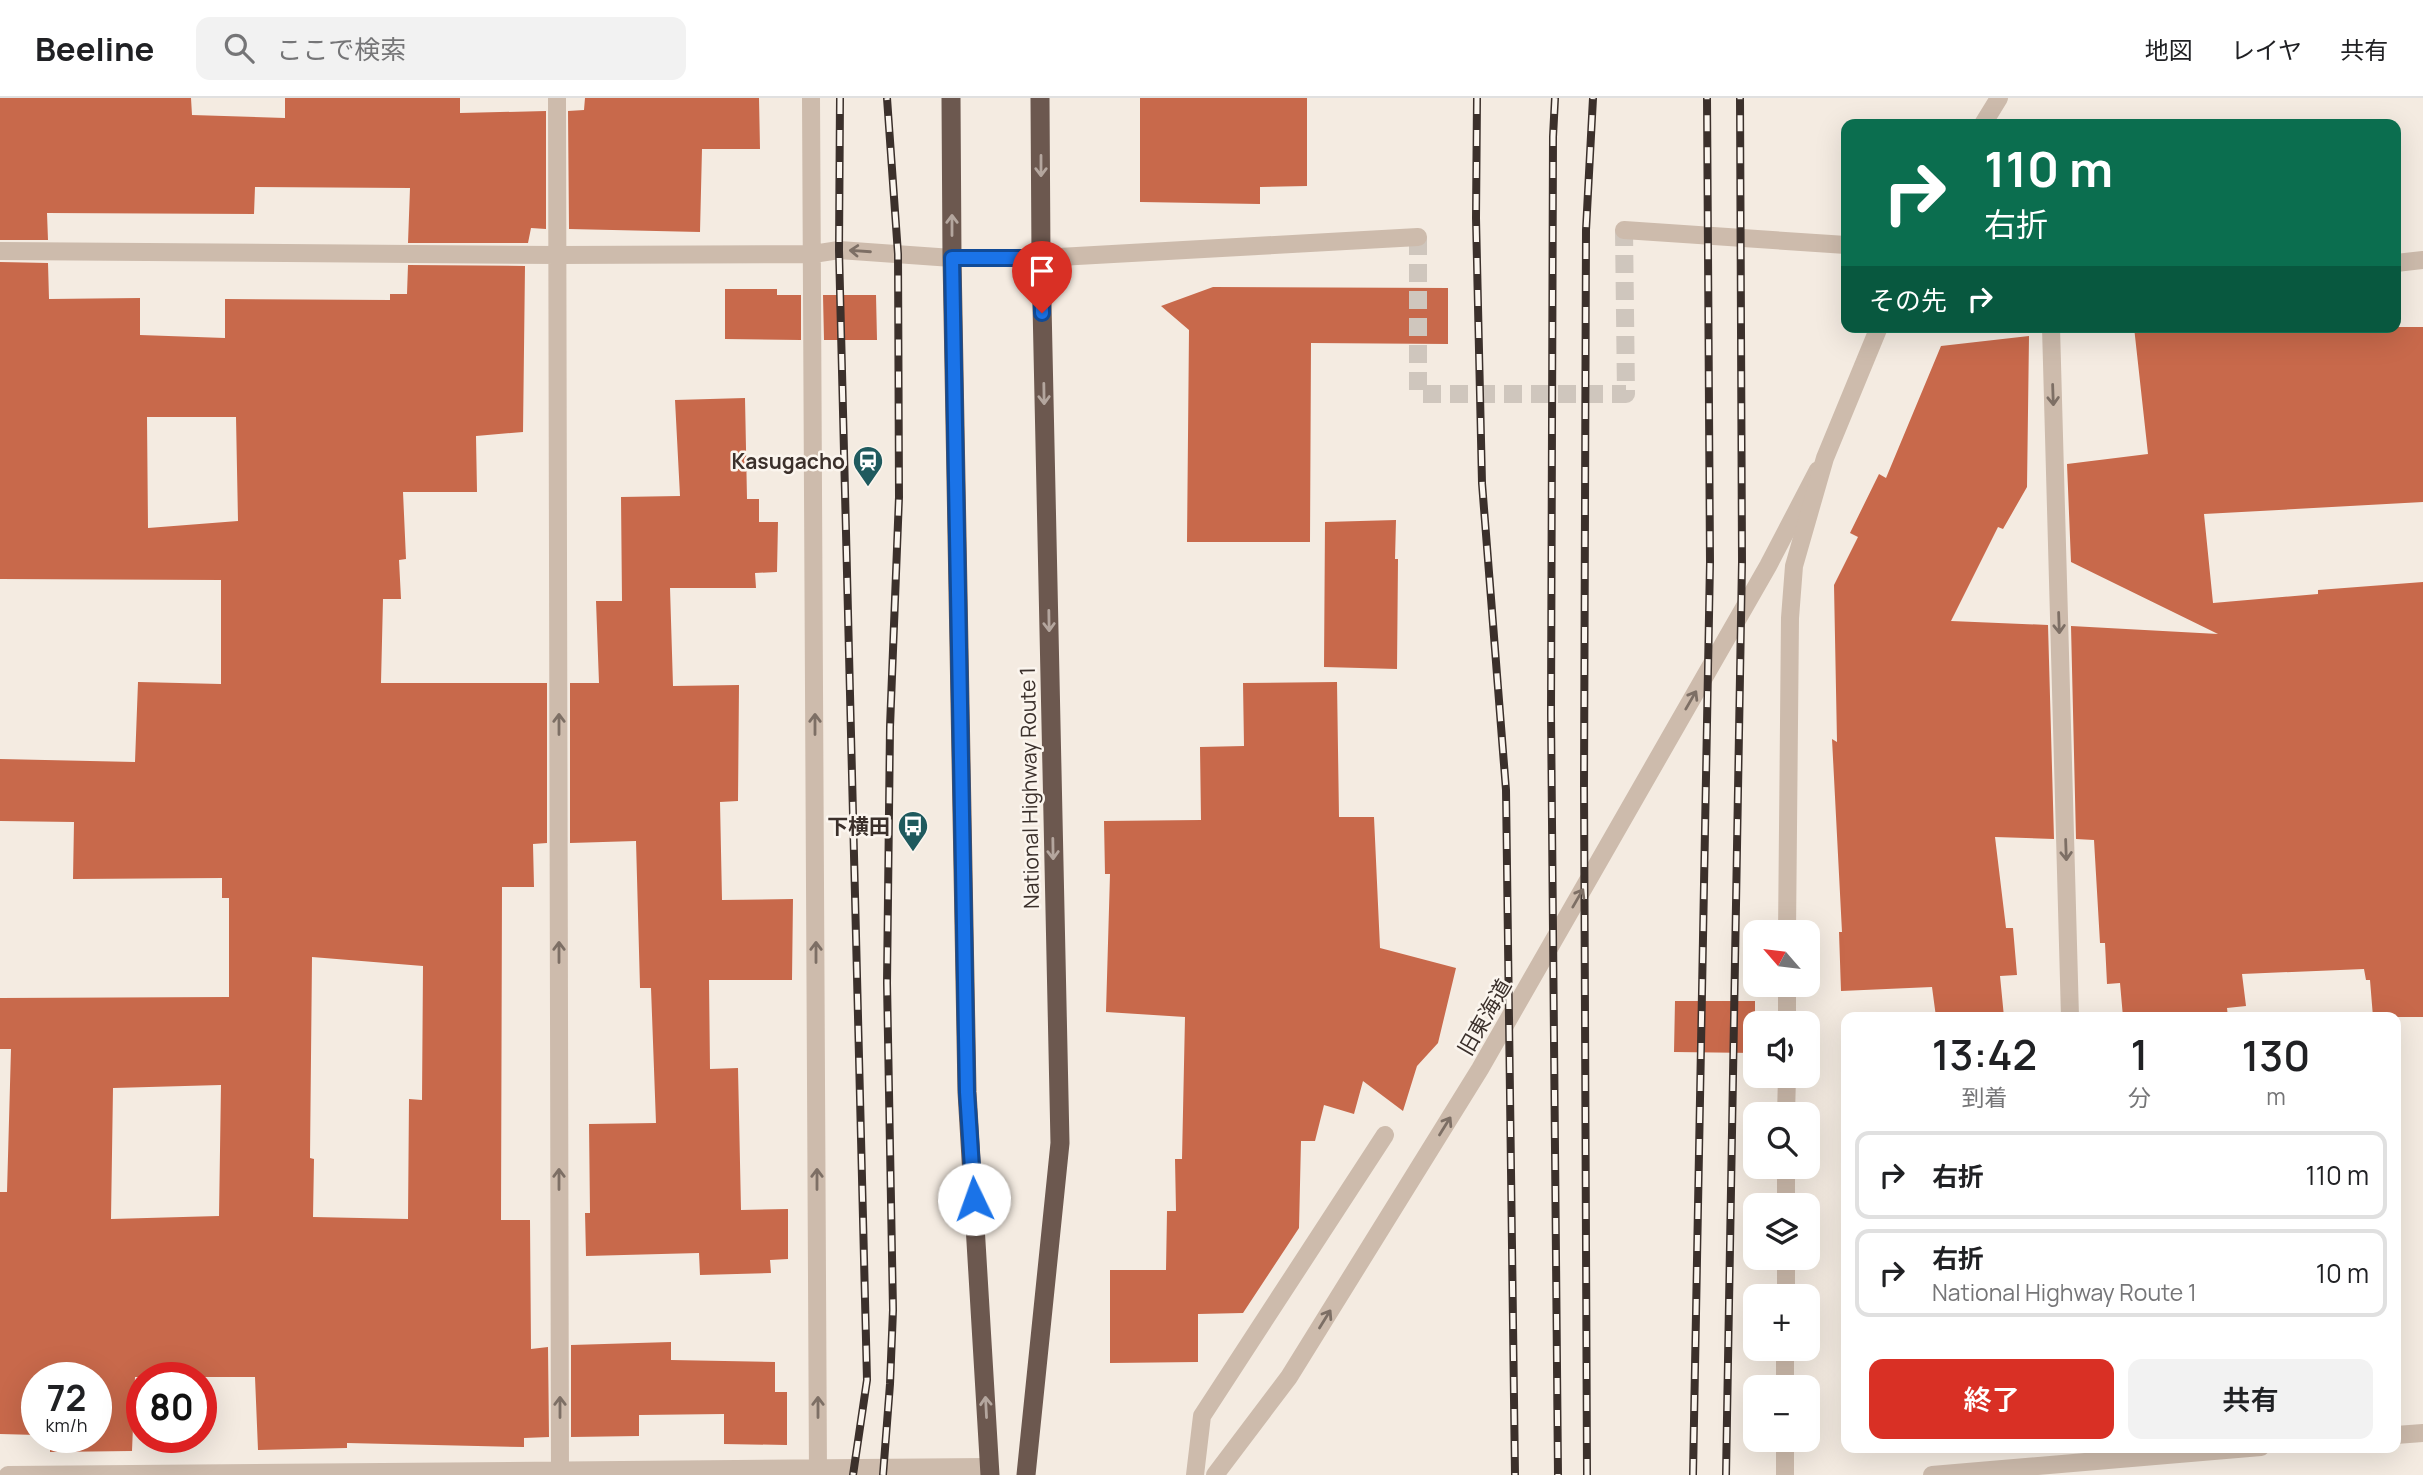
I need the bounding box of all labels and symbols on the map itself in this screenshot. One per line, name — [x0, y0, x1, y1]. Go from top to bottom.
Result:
one-way arrow — [1034, 154, 1048, 177]
one-way arrow — [945, 213, 959, 236]
pin — [1012, 241, 1072, 313]
one-way arrow — [849, 244, 871, 257]
one-way arrow — [1037, 382, 1050, 405]
one-way arrow — [2046, 384, 2059, 407]
station icon: Kasugacho — [851, 444, 885, 488]
place label: Kasugacho — [732, 447, 845, 475]
one-way arrow — [1042, 609, 1055, 632]
one-way arrow — [2053, 611, 2066, 634]
street label: National Highway Route 1 — [1013, 667, 1045, 909]
one-way arrow — [1685, 690, 1698, 711]
one-way arrow — [552, 713, 566, 736]
one-way arrow — [808, 713, 822, 736]
bus stop icon: 下横田 — [896, 809, 930, 853]
place label: 下横田 — [827, 812, 890, 840]
one-way arrow — [1047, 837, 1060, 860]
one-way arrow — [2059, 839, 2072, 862]
one-way arrow — [1571, 888, 1585, 908]
north arrow — [1743, 920, 1820, 998]
one-way arrow — [552, 941, 566, 964]
one-way arrow — [809, 941, 823, 964]
street label: 旧東海道 — [1451, 974, 1517, 1060]
one-way arrow — [1439, 1116, 1453, 1136]
position arrow — [937, 1162, 1011, 1236]
one-way arrow — [552, 1168, 566, 1191]
one-way arrow — [810, 1168, 824, 1191]
one-way arrow — [1319, 1310, 1333, 1330]
speed limit sign: 80 — [126, 1362, 217, 1453]
one-way arrow — [553, 1396, 567, 1419]
one-way arrow — [811, 1396, 825, 1419]
one-way arrow — [979, 1396, 992, 1419]

